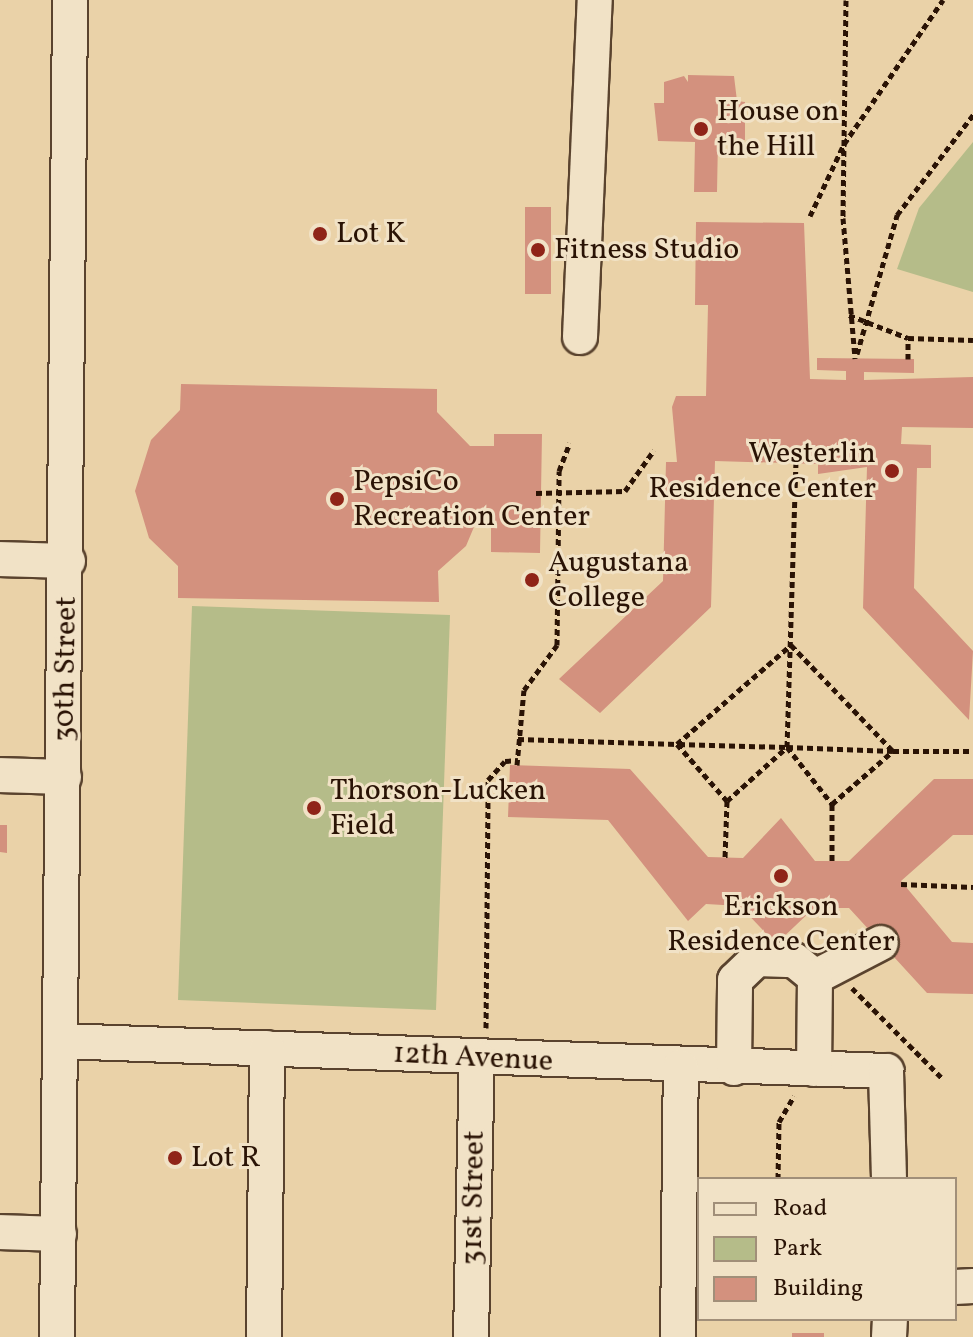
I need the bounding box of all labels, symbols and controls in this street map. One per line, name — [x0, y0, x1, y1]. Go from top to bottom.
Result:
place label: House on the Hill — [717, 94, 839, 164]
marker: House on the Hill — [692, 120, 710, 138]
place label: Lot K — [336, 216, 406, 252]
marker: Lot K — [311, 225, 329, 243]
place label: Fitness Studio — [554, 232, 739, 268]
marker: Fitness Studio — [529, 241, 547, 259]
place label: Westerlin Residence Center — [649, 436, 876, 506]
marker: Westerlin Residence Center — [883, 462, 901, 480]
place label: PepsiCo Recreation Center — [353, 464, 590, 534]
marker: PepsiCo Recreation Center — [328, 490, 346, 508]
place label: Augustana College — [548, 545, 689, 616]
marker: Augustana College — [523, 571, 541, 589]
street label: 30th Street — [47, 596, 85, 742]
place label: Thorson-Lucken Field — [330, 773, 546, 844]
marker: Thorson-Lucken Field — [305, 799, 323, 817]
marker: Erickson Residence Center — [772, 867, 790, 885]
place label: Erickson Residence Center — [667, 889, 895, 960]
street label: 12th Avenue — [392, 1036, 554, 1080]
street label: 31st Street — [455, 1130, 493, 1266]
place label: Lot R — [191, 1140, 261, 1176]
marker: Lot R — [166, 1149, 184, 1167]
legend — [697, 1177, 957, 1321]
text: Road — [773, 1192, 827, 1226]
text: Park — [773, 1232, 822, 1266]
text: Building — [773, 1272, 863, 1306]

